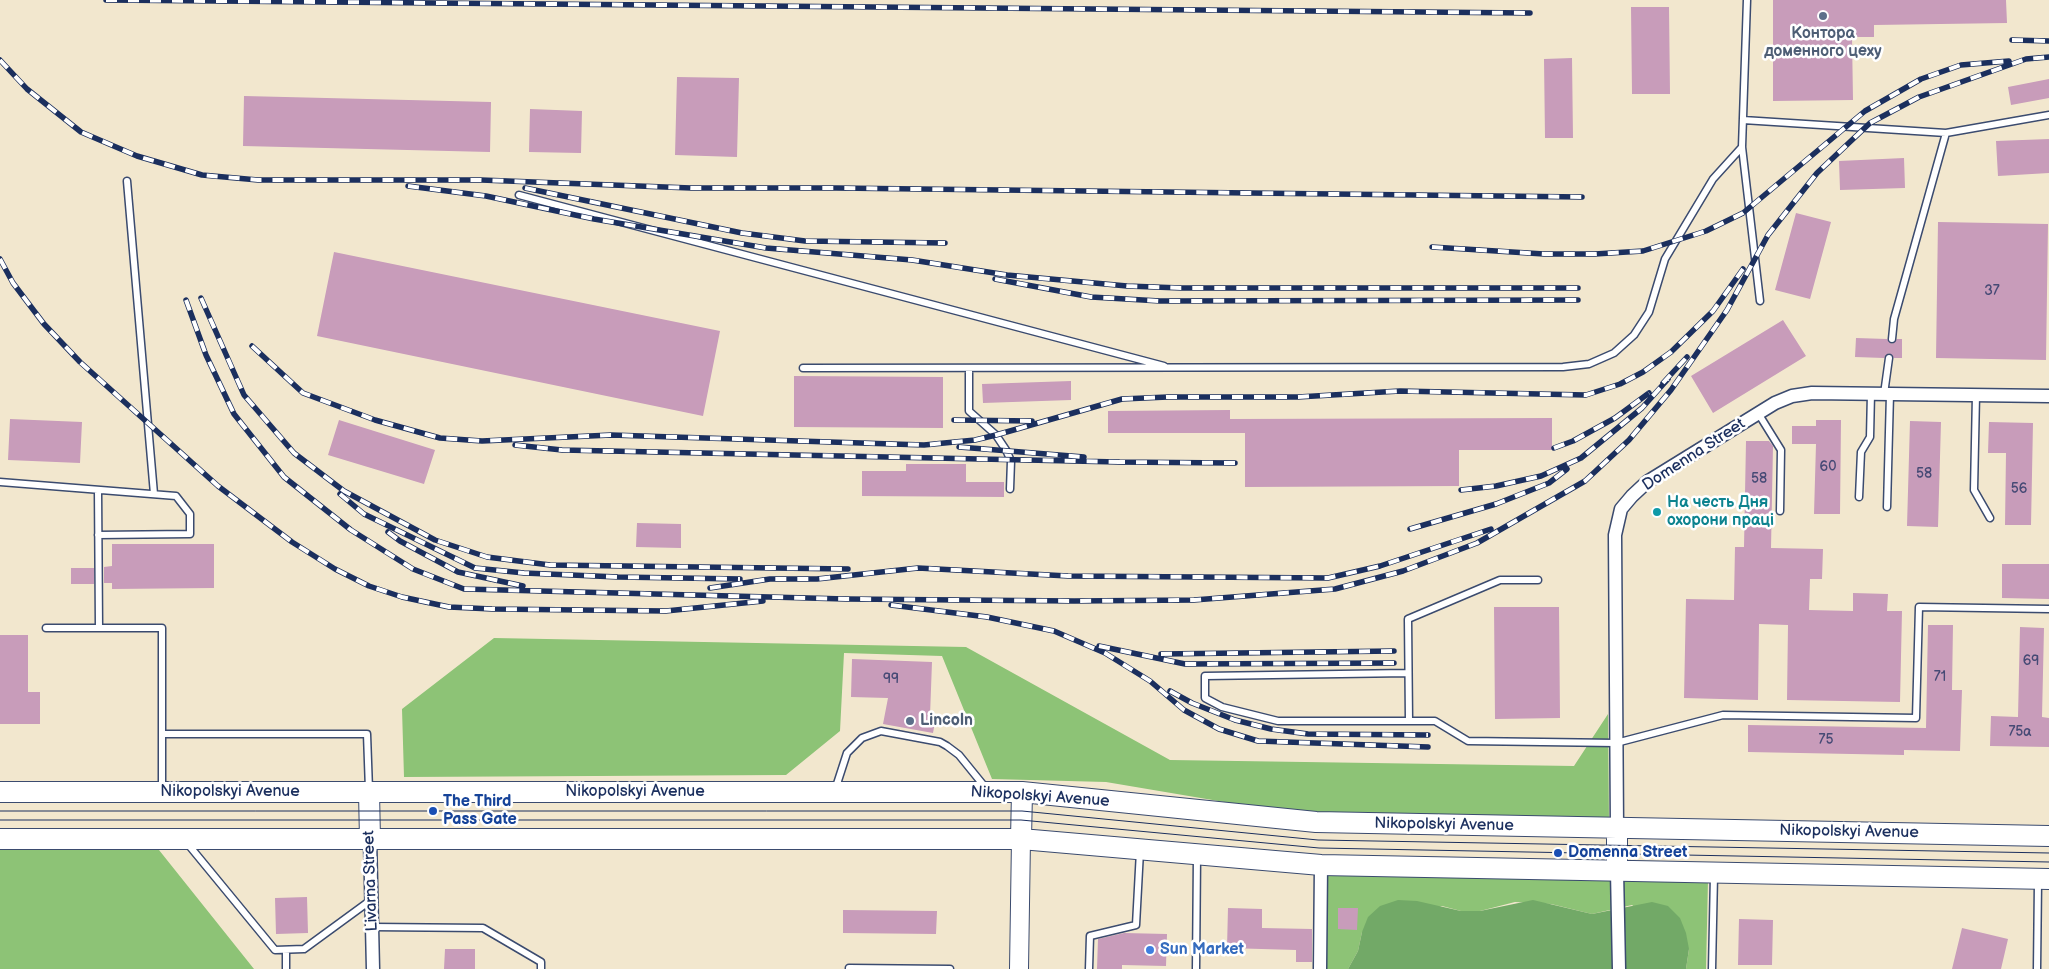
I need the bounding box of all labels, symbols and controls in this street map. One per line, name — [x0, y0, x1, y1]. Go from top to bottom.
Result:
marker: Контора доменного цеху — [1817, 10, 1829, 22]
place label: Контора доменного цеху — [1764, 24, 1882, 62]
house number: 37 — [1984, 283, 2000, 299]
street label: Domenna Street — [1639, 415, 1749, 495]
house number: 60 — [1820, 459, 1836, 475]
house number: 58 — [1916, 466, 1932, 482]
house number: 58 — [1751, 471, 1767, 487]
house number: 56 — [2011, 481, 2027, 497]
place label: На честь Дня охорони праці — [1667, 493, 1774, 531]
marker: На честь Дня охорони праці — [1651, 506, 1663, 518]
house number: 69 — [2023, 653, 2039, 669]
house number: 71 — [1934, 669, 1946, 685]
house number: 99 — [883, 671, 899, 687]
place label: Lincoln — [920, 711, 973, 731]
marker: Lincoln — [904, 715, 916, 727]
house number: 75а — [2008, 724, 2032, 740]
house number: 75 — [1819, 732, 1833, 748]
street label: Nikopolskyi Avenue — [160, 782, 300, 802]
street label: Nikopolskyi Avenue — [565, 782, 705, 802]
street label: Nikopolskyi Avenue — [970, 783, 1110, 811]
place label: The Third Pass Gate — [443, 792, 517, 830]
marker: The Third Pass Gate — [427, 805, 439, 817]
street label: Nikopolskyi Avenue — [1374, 814, 1514, 836]
street label: Nikopolskyi Avenue — [1779, 821, 1919, 843]
street label: Livarna Street — [360, 830, 382, 932]
place label: Domenna Street — [1568, 843, 1687, 863]
marker: Domenna Street — [1552, 847, 1564, 859]
place label: Sun Market — [1160, 940, 1244, 960]
marker: Sun Market — [1144, 944, 1156, 956]

